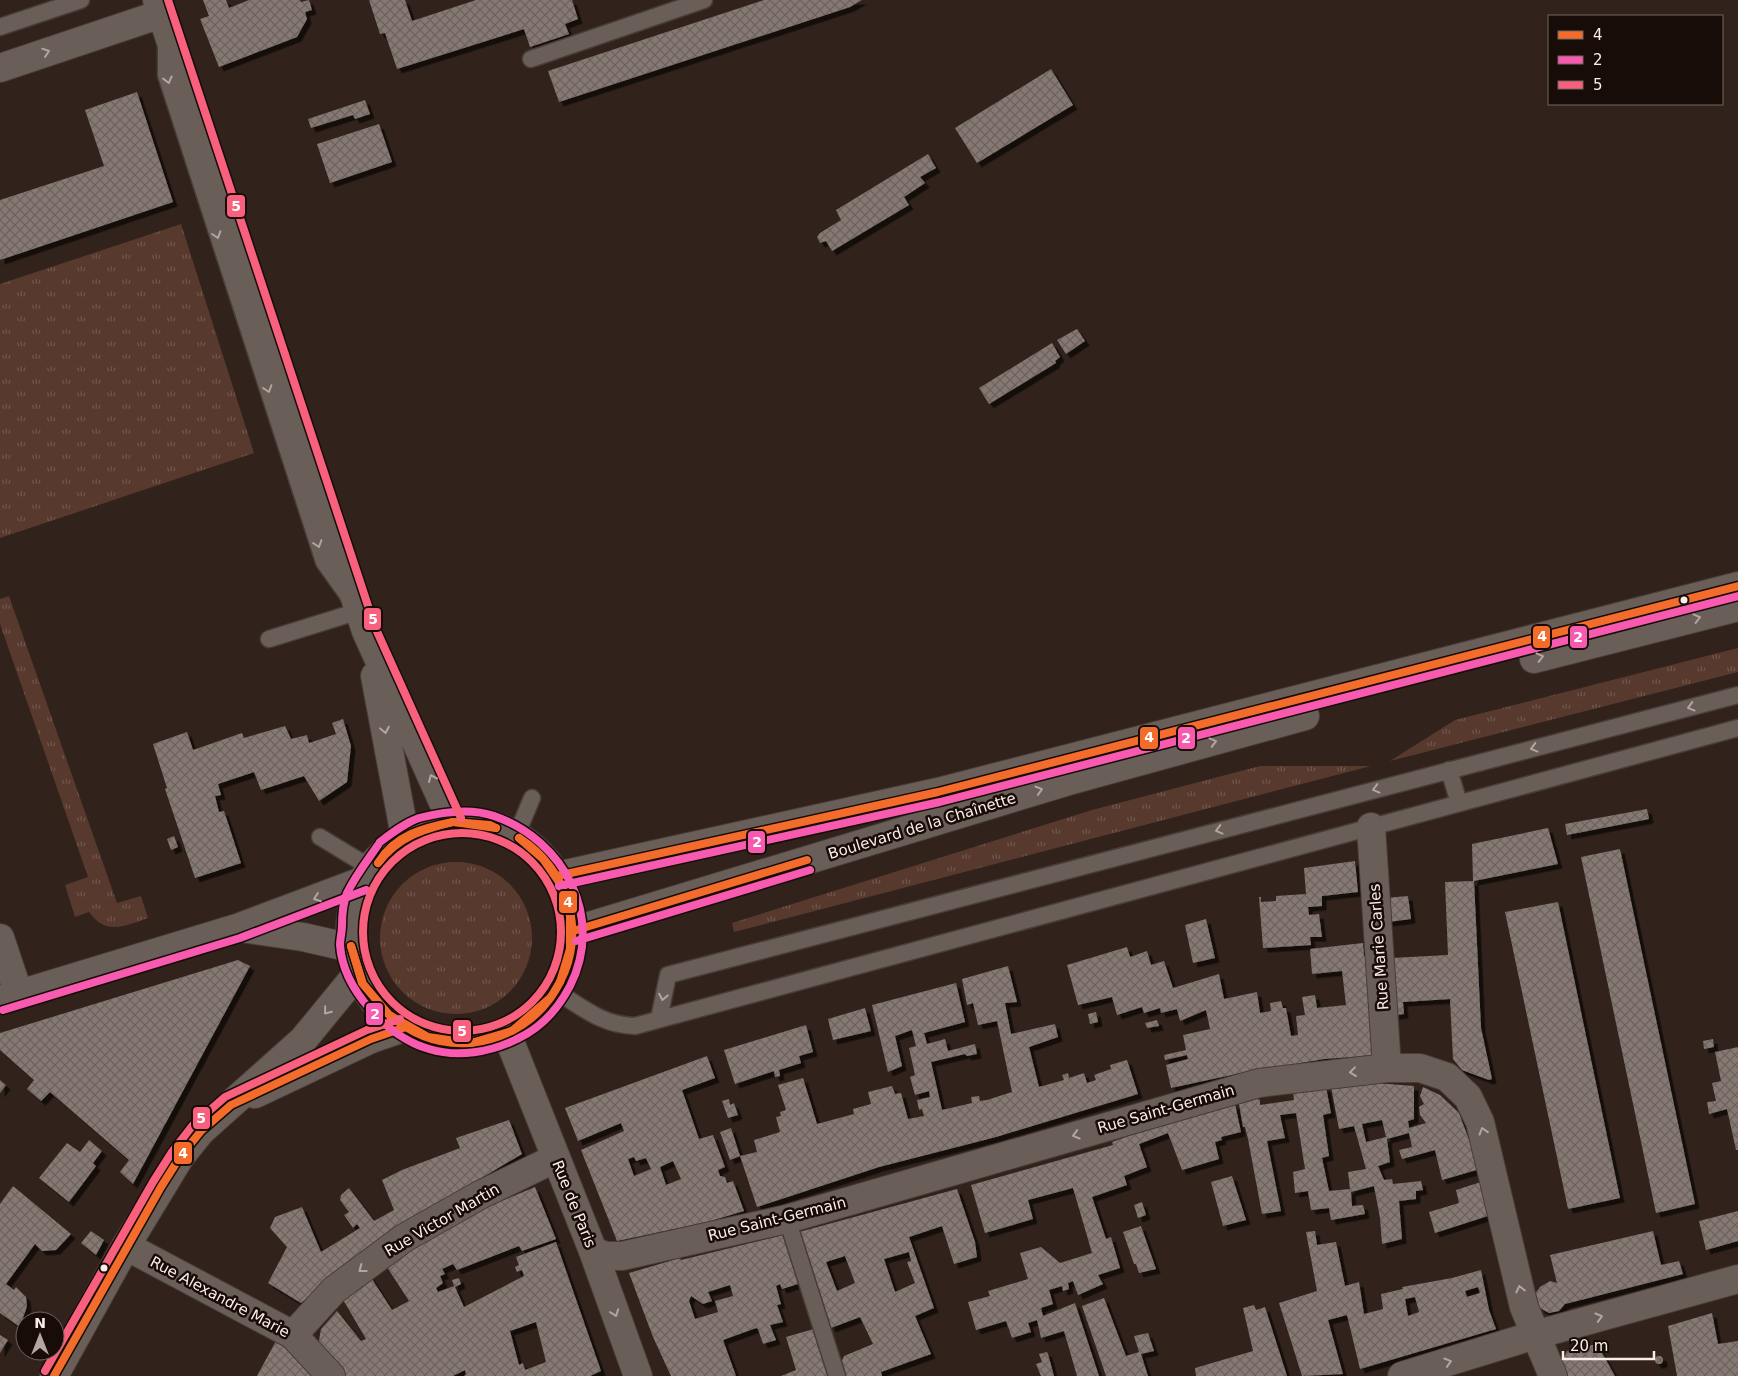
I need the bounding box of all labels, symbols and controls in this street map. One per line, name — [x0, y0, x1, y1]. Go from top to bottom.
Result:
legend — [1548, 15, 1723, 105]
text: 4 — [1593, 26, 1603, 44]
one-way arrow — [42, 48, 50, 58]
text: 2 — [1593, 51, 1603, 69]
one-way arrow — [162, 76, 173, 85]
text: 5 — [1593, 76, 1603, 94]
line badge: 5 — [226, 194, 246, 218]
text: 5 — [231, 198, 241, 214]
one-way arrow — [212, 230, 222, 238]
one-way arrow — [262, 385, 272, 393]
one-way arrow — [312, 539, 322, 548]
unlabelled marker — [1679, 595, 1689, 605]
line badge: 5 — [363, 607, 382, 631]
text: 5 — [368, 611, 378, 627]
one-way arrow — [1693, 613, 1701, 623]
line badge: 4 — [1532, 625, 1551, 649]
line badge: 2 — [1569, 625, 1588, 649]
text: 4 — [1537, 628, 1547, 644]
text: 2 — [1573, 629, 1583, 645]
one-way arrow — [1535, 652, 1544, 663]
one-way arrow — [1686, 701, 1695, 712]
one-way arrow — [379, 726, 390, 735]
line badge: 4 — [1139, 726, 1159, 750]
line badge: 2 — [1177, 726, 1196, 750]
text: 4 — [1144, 729, 1154, 745]
text: 2 — [1181, 730, 1191, 746]
one-way arrow — [1208, 737, 1216, 747]
one-way arrow — [1529, 742, 1538, 753]
one-way arrow — [427, 774, 438, 783]
one-way arrow — [1372, 783, 1381, 794]
one-way arrow — [1035, 786, 1043, 796]
street label: Boulevard de la Chaînette — [826, 789, 1018, 863]
one-way arrow — [1216, 825, 1224, 835]
line badge: 2 — [747, 830, 766, 854]
text: 2 — [752, 834, 762, 850]
street label: Rue Marie Carles — [1366, 883, 1392, 1011]
line badge: 4 — [558, 890, 578, 914]
one-way arrow — [313, 892, 322, 902]
text: 4 — [563, 894, 573, 910]
one-way arrow — [659, 993, 669, 1001]
line badge: 2 — [365, 1002, 384, 1026]
one-way arrow — [324, 1005, 332, 1014]
text: 2 — [370, 1006, 380, 1022]
line badge: 5 — [452, 1019, 472, 1043]
text: 5 — [457, 1023, 467, 1039]
one-way arrow — [1348, 1066, 1356, 1077]
street label: Rue Saint-Germain — [1095, 1081, 1237, 1137]
line badge: 5 — [192, 1106, 211, 1130]
text: 5 — [196, 1110, 206, 1126]
one-way arrow — [1478, 1127, 1488, 1136]
one-way arrow — [1072, 1130, 1080, 1140]
line badge: 4 — [173, 1141, 193, 1165]
text: 4 — [178, 1145, 188, 1161]
street label: Rue de Paris — [548, 1158, 600, 1250]
street label: Rue Victor Martin — [381, 1180, 503, 1260]
street label: Rue Saint-Germain — [706, 1193, 848, 1245]
street label: Rue Alexandre Marie — [147, 1253, 293, 1341]
unlabelled marker — [99, 1263, 109, 1273]
one-way arrow — [358, 1263, 368, 1272]
one-way arrow — [1515, 1285, 1526, 1294]
one-way arrow — [609, 1308, 619, 1317]
north arrow — [15, 1311, 65, 1361]
one-way arrow — [1595, 1313, 1603, 1323]
text: N — [34, 1315, 46, 1331]
scale bar — [1563, 1328, 1654, 1360]
text: 20 m — [1570, 1337, 1608, 1355]
one-way arrow — [1444, 1357, 1452, 1367]

